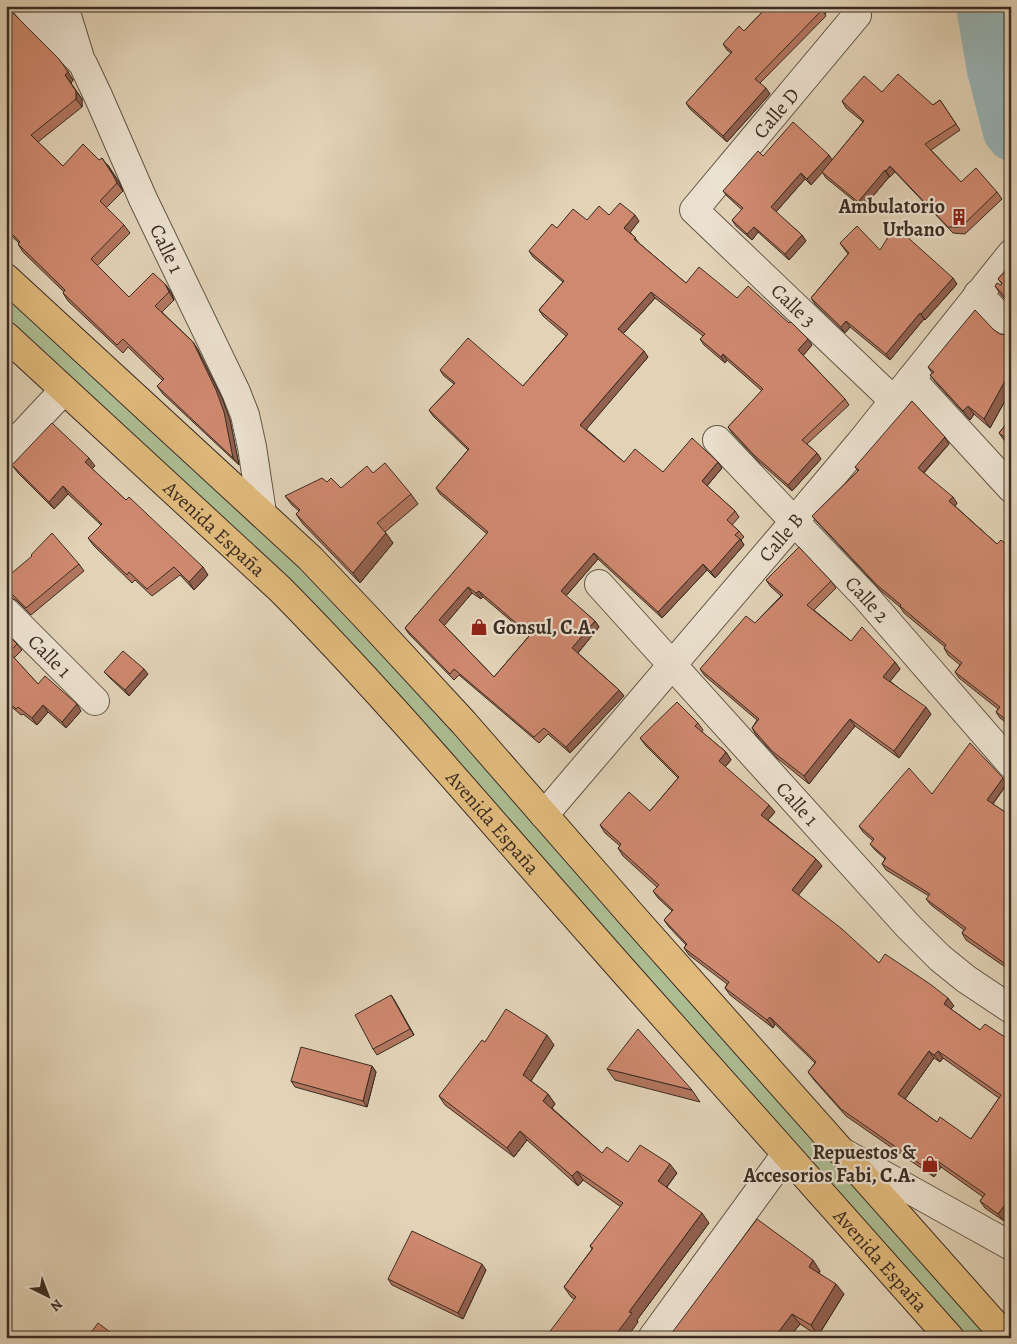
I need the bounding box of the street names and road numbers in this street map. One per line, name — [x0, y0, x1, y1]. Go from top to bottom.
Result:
street label: Calle D — [747, 82, 806, 144]
street label: Calle 1 — [143, 220, 190, 278]
street label: Calle 3 — [765, 278, 822, 334]
street label: Avenida España — [157, 474, 272, 583]
street label: Calle B — [753, 507, 810, 568]
street label: Calle 2 — [839, 570, 896, 629]
street label: Calle 1 — [22, 628, 77, 684]
street label: Avenida España — [439, 764, 546, 881]
street label: Calle 1 — [770, 776, 824, 832]
street label: Avenida España — [827, 1202, 934, 1319]

